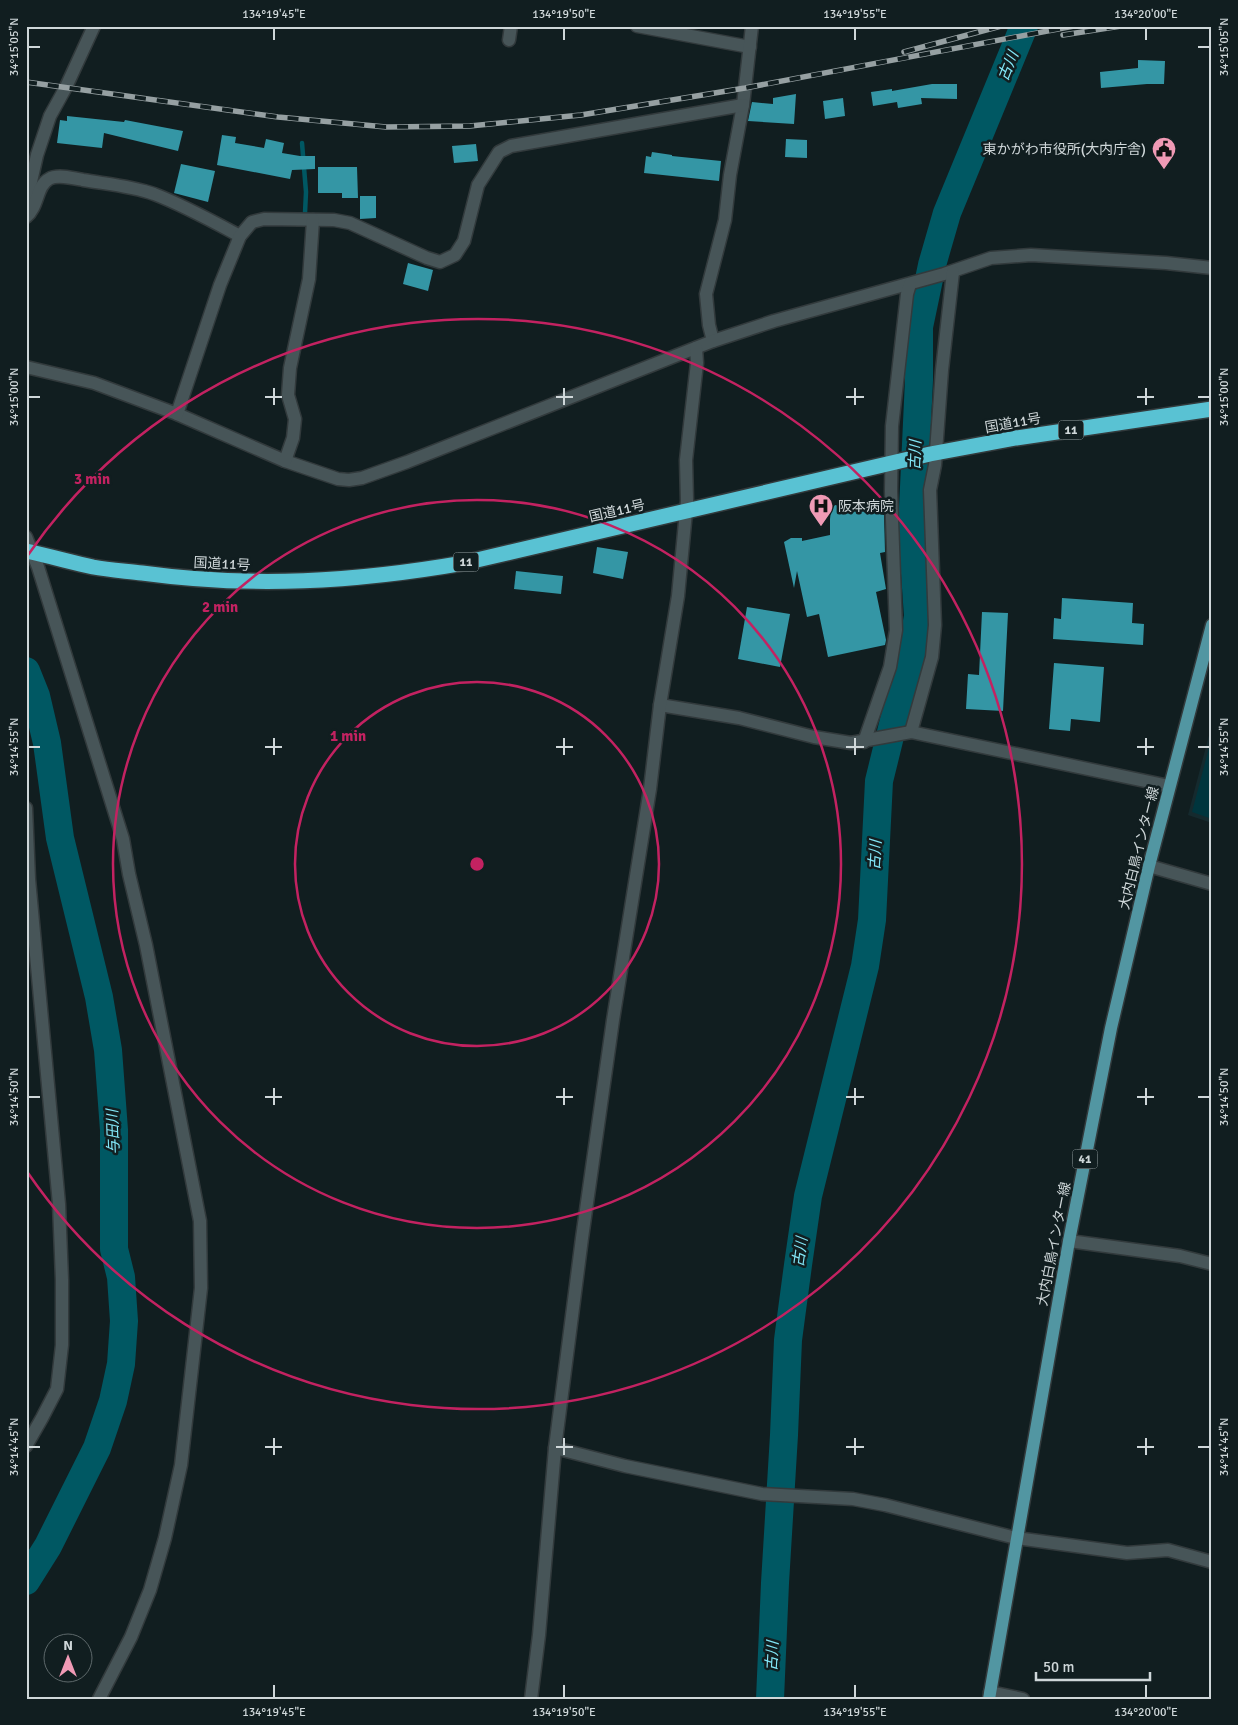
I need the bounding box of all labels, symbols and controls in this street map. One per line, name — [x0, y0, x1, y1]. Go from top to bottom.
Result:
text: 134°19'45"E — [242, 7, 306, 22]
text: 134°19'50"E — [532, 7, 596, 22]
text: 134°19'55"E — [823, 7, 887, 22]
text: 134°20'00"E — [1114, 7, 1178, 22]
text: 34°15'05"N — [7, 18, 22, 76]
text: 34°15'05"N — [1217, 18, 1232, 76]
water label: 古川 — [994, 47, 1023, 83]
public building icon: 東かがわ市役所(大内庁舎) — [1151, 136, 1177, 170]
place label: 東かがわ市役所(大内庁舎) — [983, 141, 1146, 158]
text: 34°15'00"N — [7, 368, 22, 426]
text: 34°15'00"N — [1217, 368, 1232, 426]
street label: 国道11号 — [983, 410, 1043, 436]
road number: 11 — [1058, 420, 1084, 440]
water label: 古川 — [905, 438, 925, 470]
text: 3 min — [74, 470, 110, 488]
hospital icon: 阪本病院 — [808, 493, 834, 527]
street label: 国道11号 — [587, 496, 647, 526]
place label: 阪本病院 — [838, 498, 894, 515]
road number: 11 — [454, 552, 478, 572]
street label: 国道11号 — [193, 554, 251, 574]
text: 2 min — [202, 598, 238, 616]
text: 34°14'55"N — [7, 718, 22, 776]
text: 34°14'55"N — [1217, 718, 1232, 776]
text: 1 min — [330, 727, 366, 745]
street label: 大内白鳥インター線 — [1116, 785, 1162, 911]
water label: 古川 — [865, 838, 885, 870]
centre of rings — [468, 855, 486, 873]
text: 34°14'50"N — [7, 1068, 22, 1126]
text: 34°14'50"N — [1217, 1068, 1232, 1126]
water label: 与田川 — [103, 1107, 123, 1155]
road number: 41 — [1072, 1150, 1098, 1168]
street label: 大内白鳥インター線 — [1034, 1181, 1074, 1307]
water label: 古川 — [789, 1234, 811, 1268]
text: 34°14'45"N — [7, 1418, 22, 1476]
text: 34°14'45"N — [1217, 1418, 1232, 1476]
north arrow — [42, 1632, 92, 1682]
text: N — [63, 1637, 73, 1654]
water label: 古川 — [762, 1639, 782, 1671]
scale bar — [1036, 1650, 1149, 1682]
text: 50 m — [1043, 1658, 1074, 1676]
text: 134°19'45"E — [242, 1705, 306, 1720]
text: 134°19'50"E — [532, 1705, 596, 1720]
text: 134°19'55"E — [823, 1705, 887, 1720]
text: 134°20'00"E — [1114, 1705, 1178, 1720]

